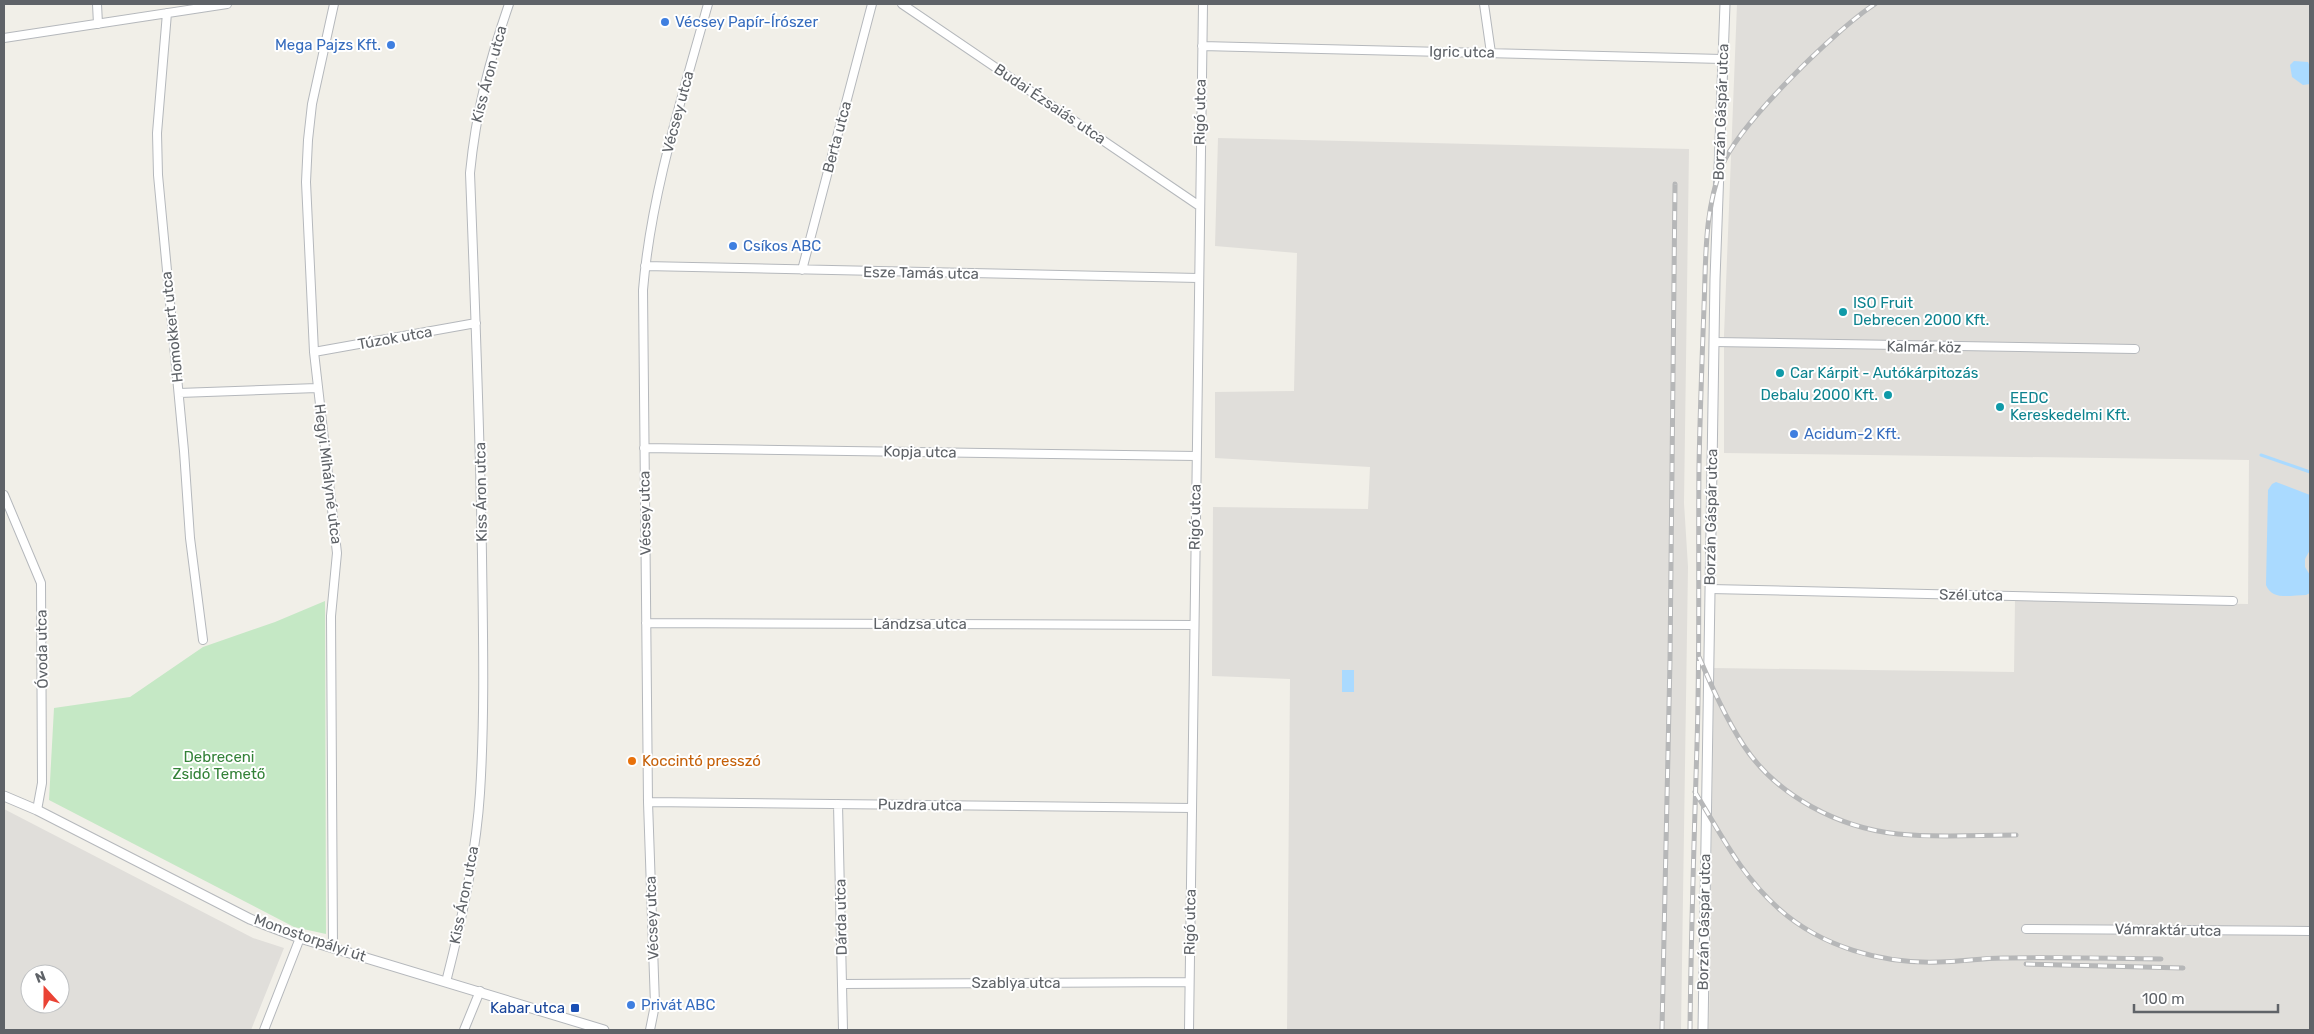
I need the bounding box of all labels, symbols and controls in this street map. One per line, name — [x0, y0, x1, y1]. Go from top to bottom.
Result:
place label: Vécsey Papír-Írószer — [675, 13, 818, 31]
marker: Vécsey Papír-Írószer — [659, 16, 671, 28]
street label: Kiss Áron utca — [467, 24, 511, 124]
place label: Mega Pajzs Kft. — [275, 36, 381, 54]
marker: Mega Pajzs Kft. — [385, 39, 397, 51]
street label: Igric utca — [1429, 42, 1495, 62]
street label: Borzán Gáspár utca — [1710, 43, 1732, 181]
street label: Budai Ézsaiás utca — [991, 60, 1109, 148]
street label: Vécsey utca — [658, 69, 698, 155]
street label: Rigó utca — [1190, 79, 1210, 145]
street label: Berta utca — [819, 99, 855, 175]
place label: Csíkos ABC — [743, 237, 821, 255]
marker: Csíkos ABC — [727, 240, 739, 252]
street label: Esze Tamás utca — [863, 263, 979, 283]
street label: Homokkert utca — [157, 271, 187, 383]
place label: ISO Fruit Debrecen 2000 Kft. — [1853, 294, 1989, 329]
marker: ISO Fruit Debrecen 2000 Kft. — [1837, 306, 1849, 318]
street label: Túzok utca — [356, 323, 434, 353]
street label: Kalmár köz — [1886, 337, 1962, 357]
place label: Car Kárpit - Autókárpitozás — [1790, 364, 1979, 382]
marker: Car Kárpit - Autókárpitozás — [1774, 367, 1786, 379]
place label: Debalu 2000 Kft. — [1761, 386, 1878, 404]
marker: Debalu 2000 Kft. — [1882, 389, 1894, 401]
place label: EEDC Kereskedelmi Kft. — [2010, 389, 2130, 424]
marker: EEDC Kereskedelmi Kft. — [1994, 401, 2006, 413]
street label: Hegyi Mihályné utca — [310, 403, 346, 545]
place label: Acidum-2 Kft. — [1804, 425, 1900, 443]
marker: Acidum-2 Kft. — [1788, 428, 1800, 440]
street label: Kiss Áron utca — [471, 442, 491, 542]
street label: Kopja utca — [883, 442, 957, 462]
street label: Borzán Gáspár utca — [1701, 448, 1721, 586]
street label: Vécsey utca — [635, 471, 655, 555]
street label: Rigó utca — [1185, 484, 1205, 550]
street label: Szél utca — [1939, 585, 2003, 605]
street label: Óvoda utca — [32, 609, 52, 689]
street label: Lándzsa utca — [873, 615, 967, 633]
park label: Debreceni Zsidó Temető — [173, 748, 265, 783]
place label: Koccintó presszó — [642, 752, 761, 770]
marker: Koccintó presszó — [626, 755, 638, 767]
street label: Puzdra utca — [878, 795, 962, 815]
street label: Kiss Áron utca — [446, 844, 482, 946]
street label: Borzán Gáspár utca — [1694, 853, 1714, 991]
street label: Vécsey utca — [642, 875, 662, 961]
street label: Dárda utca — [831, 879, 851, 955]
street label: Rigó utca — [1180, 889, 1200, 955]
street label: Monostorpályi út — [252, 910, 369, 966]
street label: Vámraktár utca — [2114, 920, 2222, 940]
north arrow — [20, 964, 70, 1014]
text: N — [33, 968, 48, 987]
street label: Szablya utca — [971, 974, 1061, 992]
scale bar — [2134, 982, 2278, 1014]
text: 100 m — [2142, 990, 2184, 1008]
place label: Privát ABC — [641, 996, 715, 1014]
place label: Kabar utca — [490, 999, 565, 1017]
marker: Privát ABC — [625, 999, 637, 1011]
marker: Kabar utca — [569, 1002, 581, 1014]

